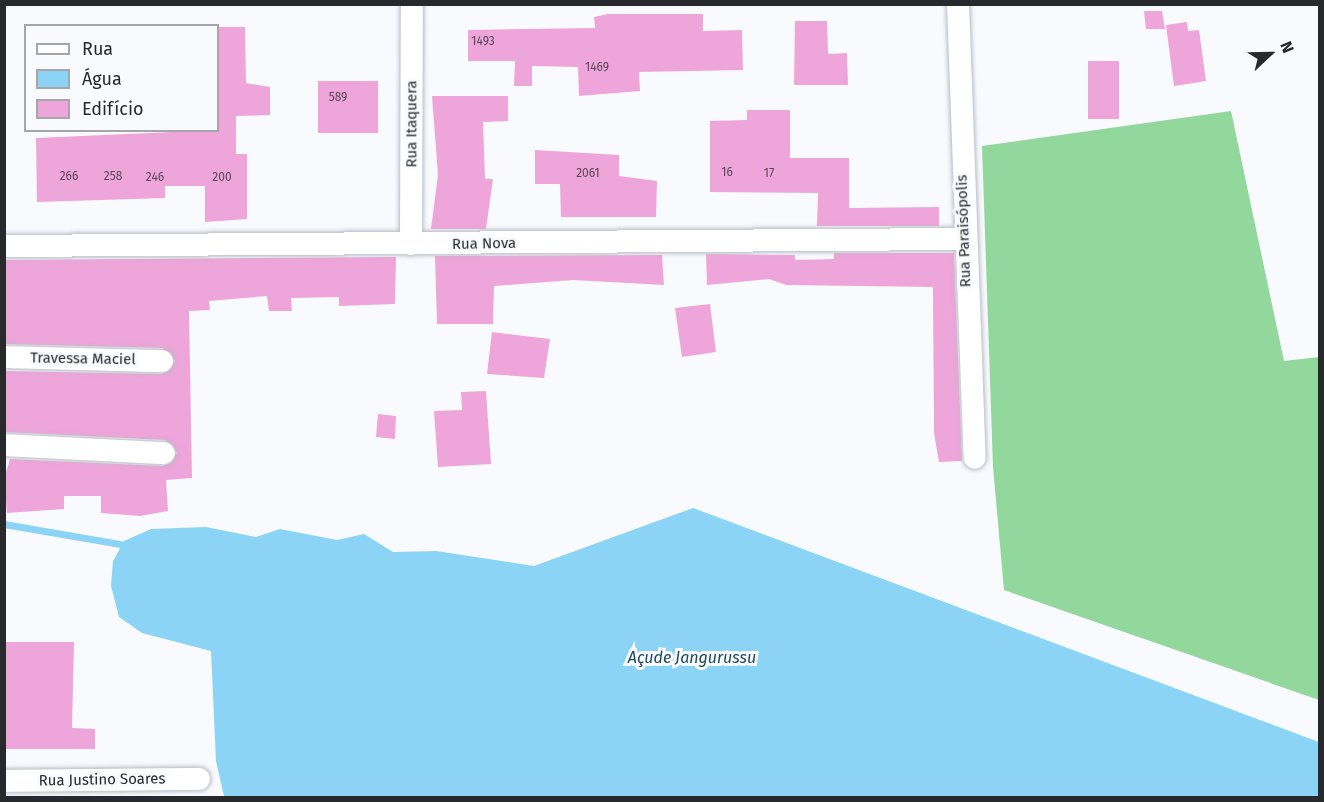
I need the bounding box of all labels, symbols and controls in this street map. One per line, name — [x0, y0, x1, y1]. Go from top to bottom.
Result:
legend — [24, 24, 219, 132]
north arrow — [1240, 24, 1300, 84]
house number: 1493 — [471, 35, 495, 49]
text: Rua — [82, 38, 113, 60]
text: N — [1276, 39, 1298, 56]
house number: 1469 — [585, 61, 609, 75]
text: Água — [82, 68, 122, 90]
street label: Rua Itaquera — [403, 80, 421, 168]
house number: 589 — [329, 91, 347, 105]
text: Edifício — [82, 98, 144, 120]
house number: 16 — [721, 166, 733, 180]
house number: 2061 — [576, 167, 600, 181]
house number: 17 — [764, 167, 774, 181]
house number: 266 — [60, 170, 78, 184]
house number: 258 — [104, 170, 122, 184]
house number: 246 — [146, 171, 164, 185]
house number: 200 — [212, 171, 232, 185]
street label: Rua Paraisópolis — [953, 174, 975, 288]
street label: Rua Nova — [452, 234, 516, 254]
street label: Travessa Maciel — [30, 349, 136, 369]
water label: Açude Jangurussu — [628, 648, 756, 668]
street label: Rua Justino Soares — [38, 770, 166, 790]

